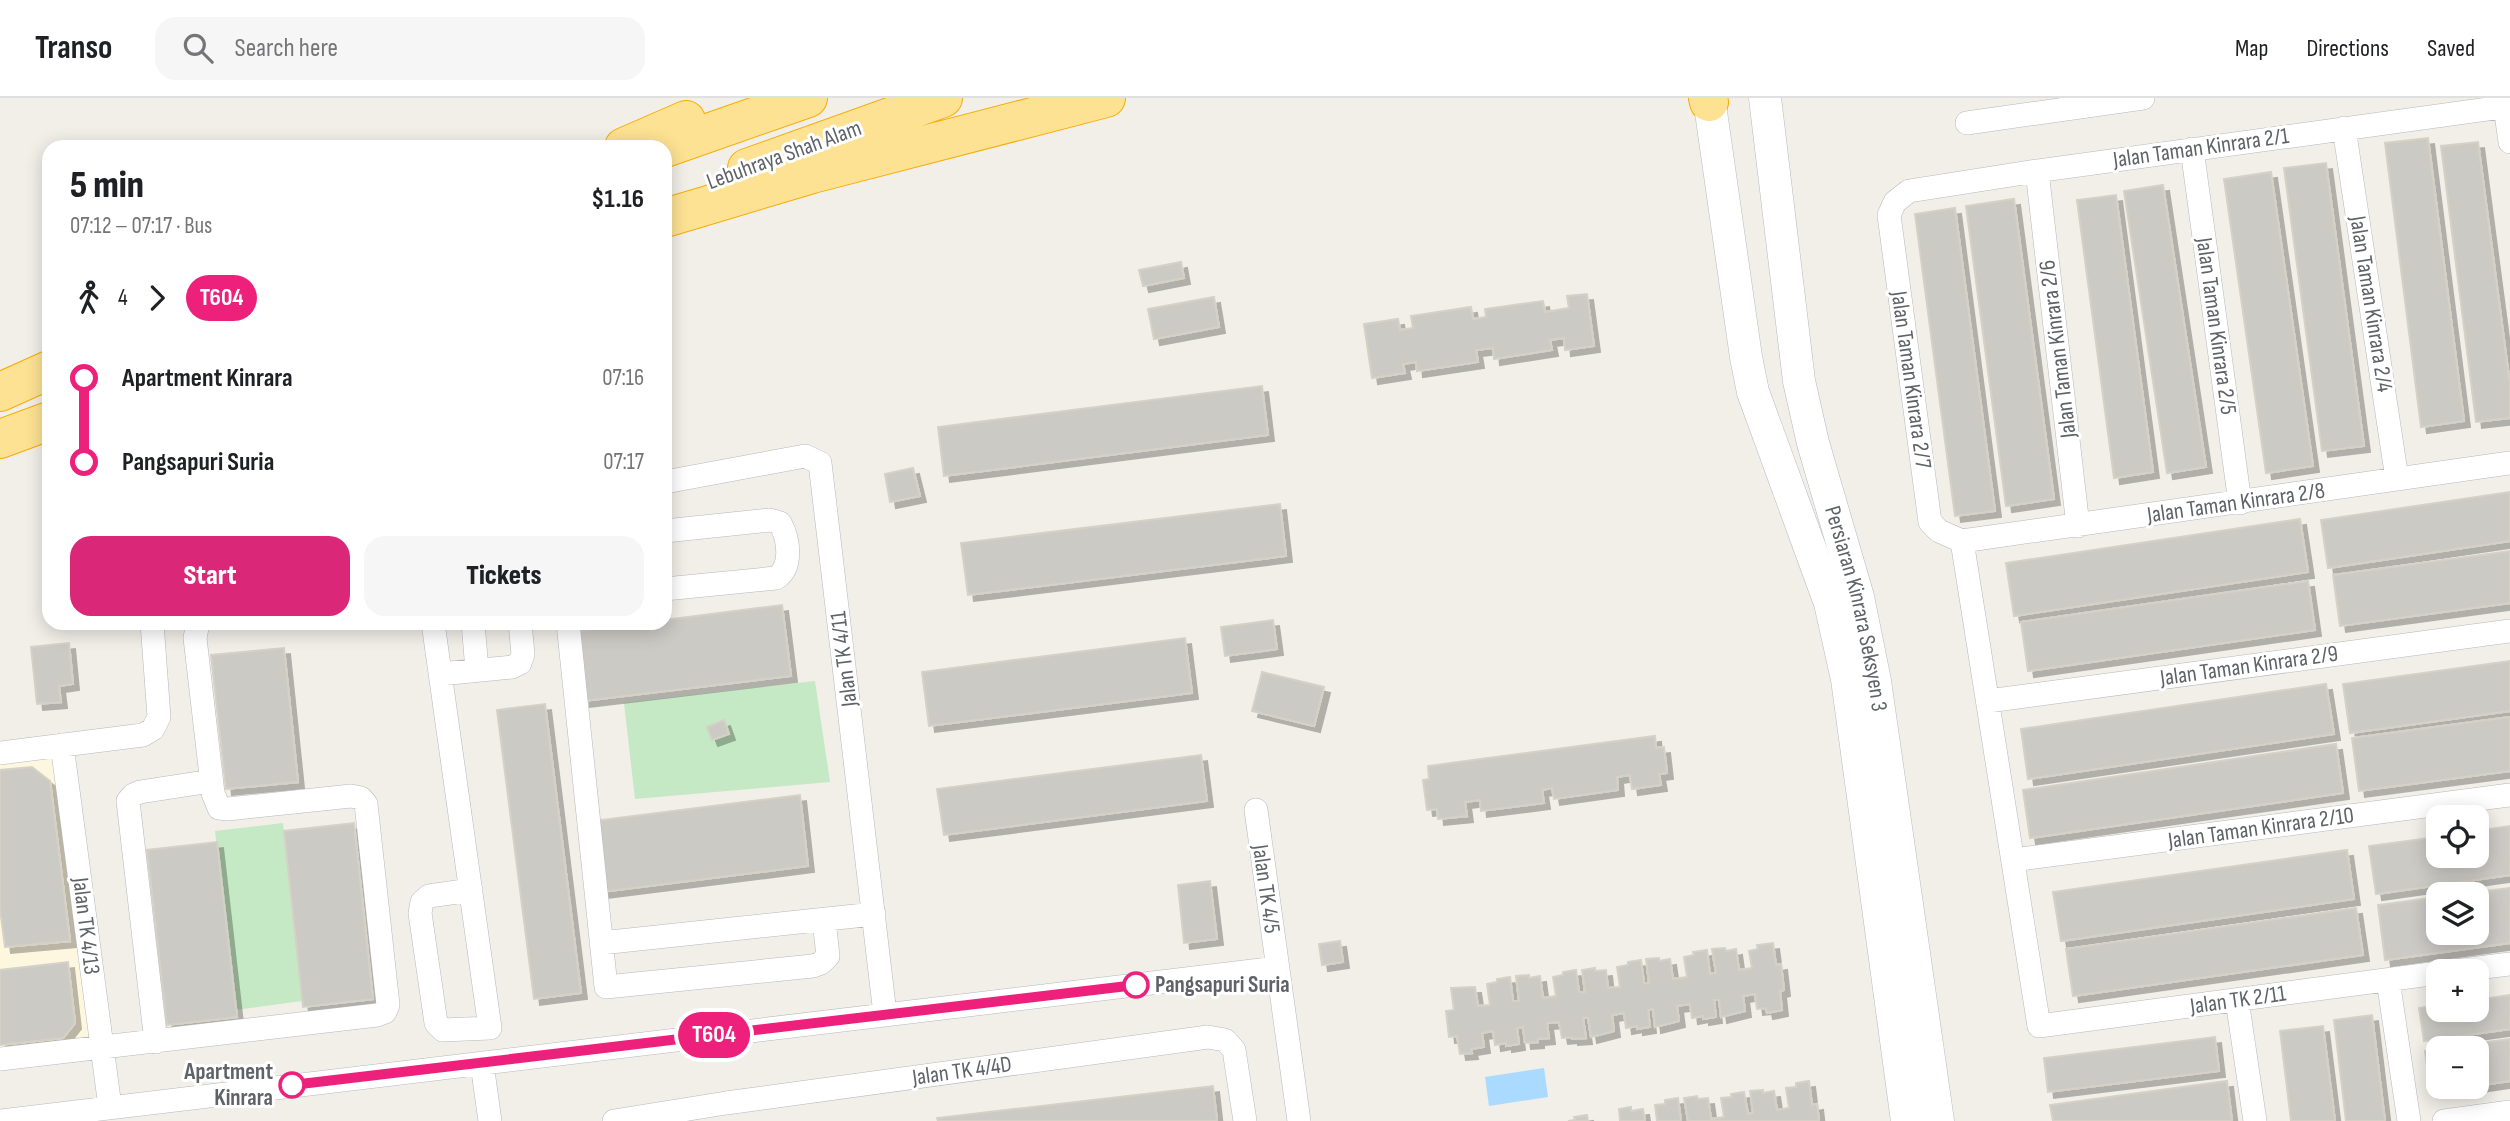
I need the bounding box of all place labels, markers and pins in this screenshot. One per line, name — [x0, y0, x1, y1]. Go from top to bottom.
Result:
place label: Pangsapuri Suria — [1155, 971, 1290, 999]
marker: Pangsapuri Suria — [1123, 972, 1149, 998]
place label: Apartment Kinrara — [183, 1058, 273, 1112]
marker: Apartment Kinrara — [279, 1072, 305, 1098]

